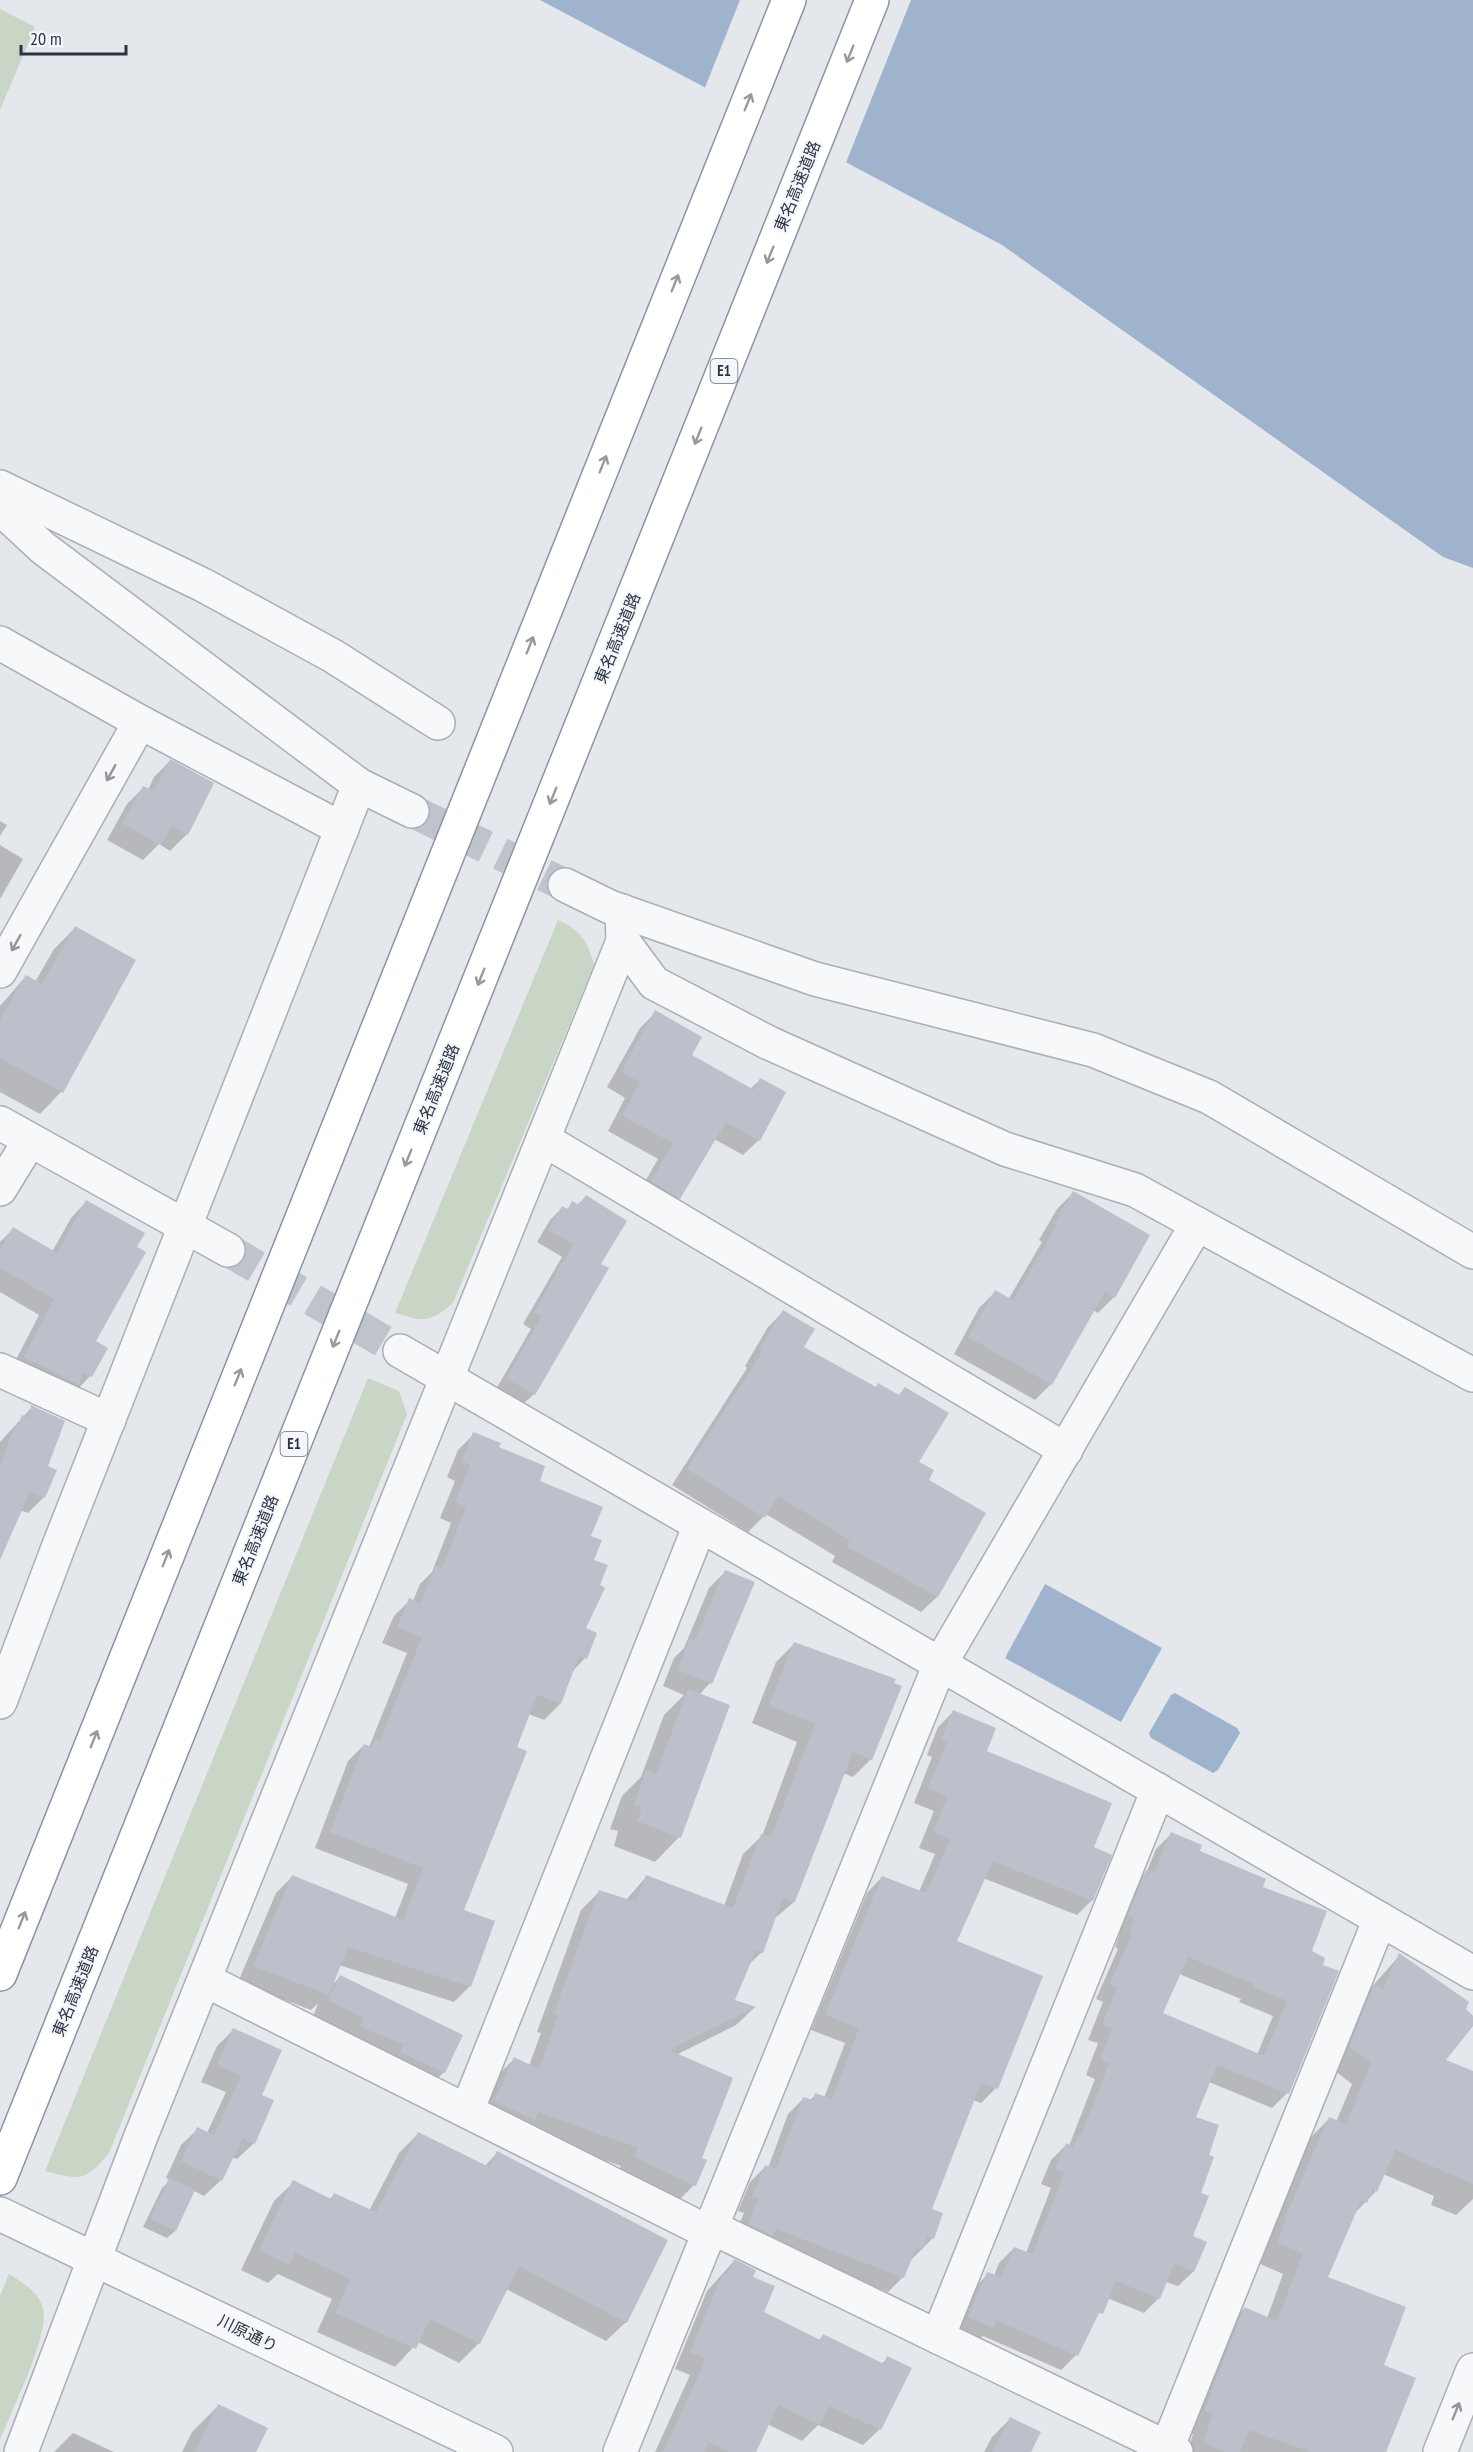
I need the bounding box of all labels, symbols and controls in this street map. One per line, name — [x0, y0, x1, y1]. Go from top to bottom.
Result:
scale bar — [21, 18, 126, 56]
text: 20 m — [30, 27, 62, 50]
one-way arrow — [844, 45, 855, 63]
one-way arrow — [743, 93, 754, 112]
street label: 東名高速道路 — [770, 138, 824, 234]
one-way arrow — [764, 245, 775, 264]
one-way arrow — [670, 274, 681, 293]
road number: E1 — [710, 359, 738, 383]
one-way arrow — [692, 426, 703, 445]
one-way arrow — [598, 455, 609, 474]
street label: 東名高速道路 — [590, 590, 644, 686]
one-way arrow — [525, 636, 536, 655]
one-way arrow — [105, 764, 117, 781]
one-way arrow — [547, 787, 558, 805]
one-way arrow — [10, 934, 22, 951]
one-way arrow — [475, 968, 486, 986]
street label: 東名高速道路 — [409, 1041, 463, 1137]
one-way arrow — [402, 1149, 413, 1167]
one-way arrow — [330, 1330, 341, 1348]
one-way arrow — [234, 1368, 245, 1387]
road number: E1 — [280, 1432, 308, 1456]
street label: 東名高速道路 — [228, 1492, 282, 1588]
one-way arrow — [161, 1549, 172, 1568]
one-way arrow — [89, 1730, 100, 1749]
one-way arrow — [17, 1911, 28, 1930]
street label: 東名高速道路 — [48, 1943, 102, 2039]
street label: 川原通り — [215, 2310, 281, 2356]
one-way arrow — [1452, 2402, 1463, 2421]

